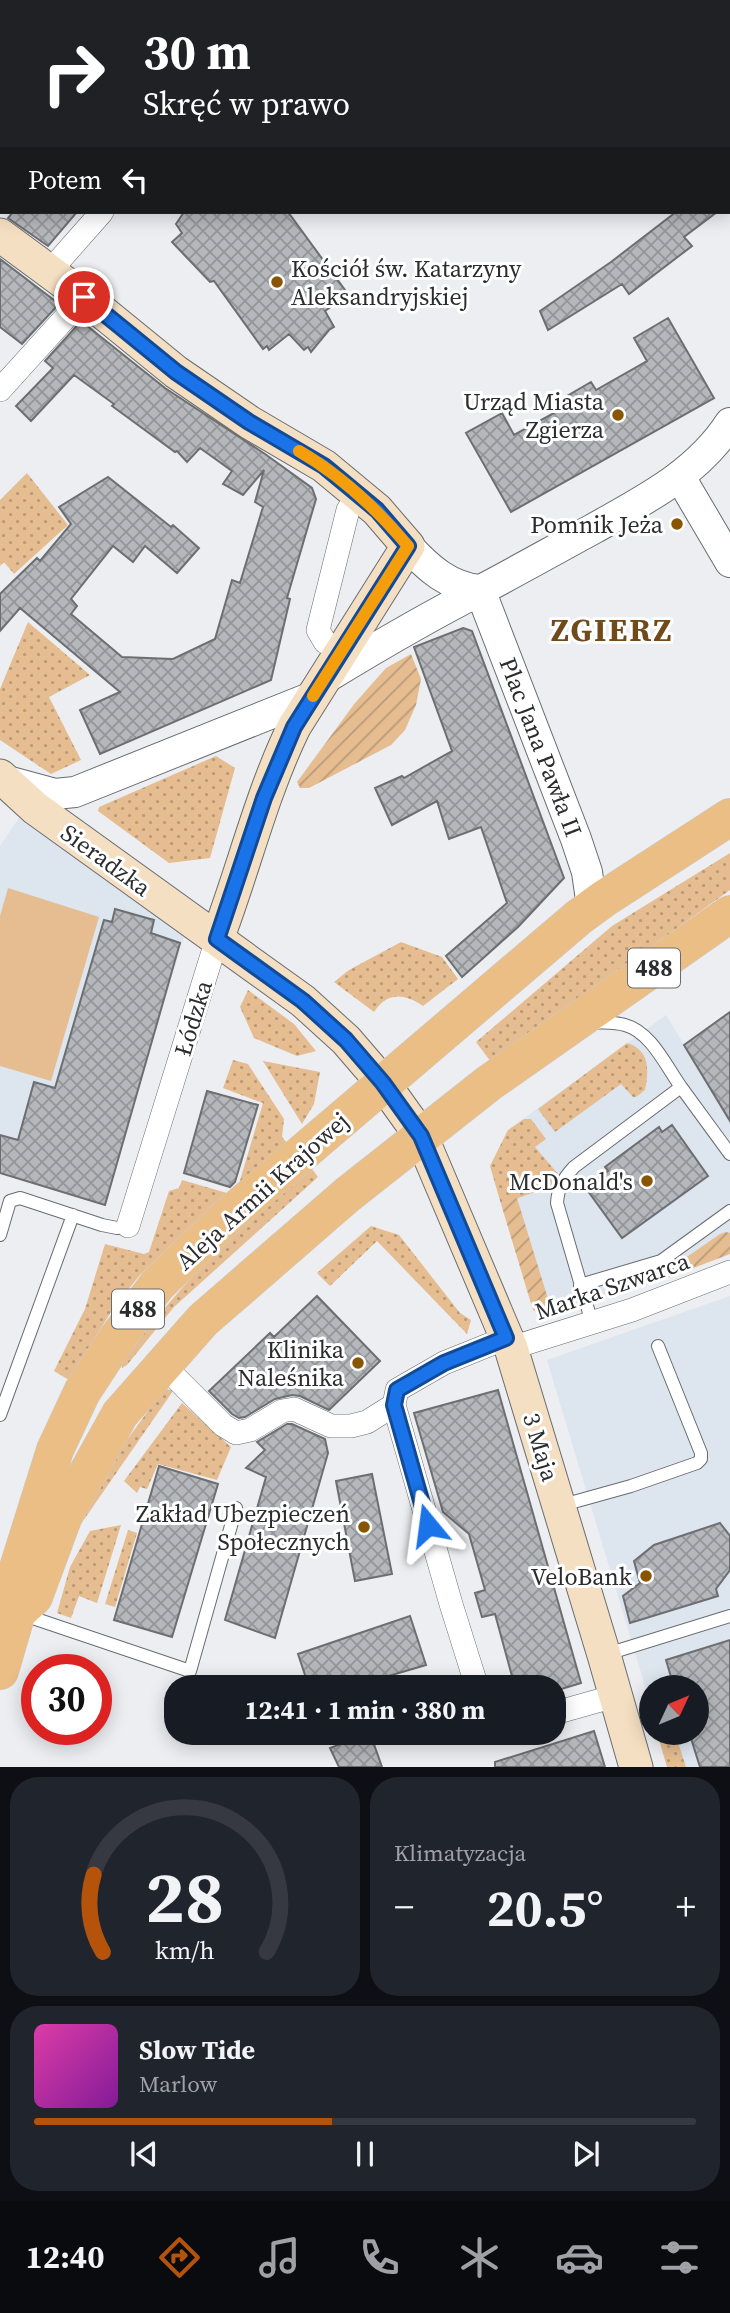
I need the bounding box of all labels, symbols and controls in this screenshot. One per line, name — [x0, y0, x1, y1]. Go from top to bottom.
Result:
text: 30 m — [143, 18, 251, 85]
icon: right — [28, 28, 119, 119]
text: Skręć w prawo — [143, 82, 350, 126]
icon: left — [116, 161, 154, 199]
text: Potem — [28, 162, 102, 198]
place label: Kościół św. Katarzyny Aleksandryjskiej — [291, 252, 522, 313]
pin — [54, 267, 114, 327]
marker: Kościół św. Katarzyny Aleksandryjskiej — [269, 274, 285, 290]
icon: arrive — [65, 278, 103, 316]
place label: Urząd Miasta Zgierza — [463, 385, 605, 446]
marker: Urząd Miasta Zgierza — [610, 407, 626, 423]
place label: Pomnik Jeża — [530, 508, 664, 541]
marker: Pomnik Jeża — [669, 516, 685, 532]
district label: ZGIERZ — [551, 608, 673, 652]
street label: Plac Jana Pawła II — [492, 653, 590, 841]
street label: Sieradzka — [54, 816, 158, 904]
road number: 488 — [628, 948, 680, 987]
street label: Łódzka — [166, 975, 220, 1060]
street label: Aleja Armii Krajowej — [168, 1104, 356, 1278]
place label: McDonald's — [509, 1165, 633, 1198]
marker: McDonald's — [639, 1173, 655, 1189]
street label: Marka Szwarca — [530, 1244, 694, 1328]
road number: 488 — [112, 1290, 164, 1328]
place label: Klinika Naleśnika — [238, 1333, 345, 1394]
marker: Klinika Naleśnika — [350, 1355, 366, 1371]
street label: 3 Maja — [515, 1409, 567, 1486]
position arrow — [391, 1488, 465, 1562]
place label: Zakład Ubezpieczeń Społecznych — [136, 1497, 350, 1558]
marker: Zakład Ubezpieczeń Społecznych — [356, 1519, 372, 1535]
place label: VeloBank — [531, 1560, 633, 1593]
marker: VeloBank — [638, 1568, 654, 1584]
speed limit sign: 30 — [21, 1654, 112, 1745]
north arrow — [639, 1675, 709, 1745]
map controls — [639, 1675, 709, 1745]
text: 12:41 · 1 min · 380 m — [245, 1692, 485, 1728]
text: Klimatyzacja — [394, 1837, 526, 1869]
text: 28 — [146, 1848, 224, 1947]
text: 20.5° — [486, 1872, 604, 1943]
text: − — [394, 1881, 414, 1933]
text: + — [676, 1881, 696, 1933]
text: km/h — [155, 1933, 215, 1967]
text: Slow Tide — [139, 2032, 255, 2068]
text: Marlow — [139, 2068, 217, 2100]
icon: previous — [125, 2135, 163, 2173]
icon: pause — [346, 2135, 384, 2173]
icon: next — [567, 2135, 605, 2173]
icon: directions — [155, 2233, 204, 2282]
icon: music — [255, 2233, 304, 2282]
icon: phone — [355, 2233, 404, 2282]
icon: climate — [455, 2233, 504, 2282]
icon: car — [555, 2233, 604, 2282]
icon: filters — [655, 2233, 704, 2282]
text: 12:40 — [26, 2235, 104, 2279]

